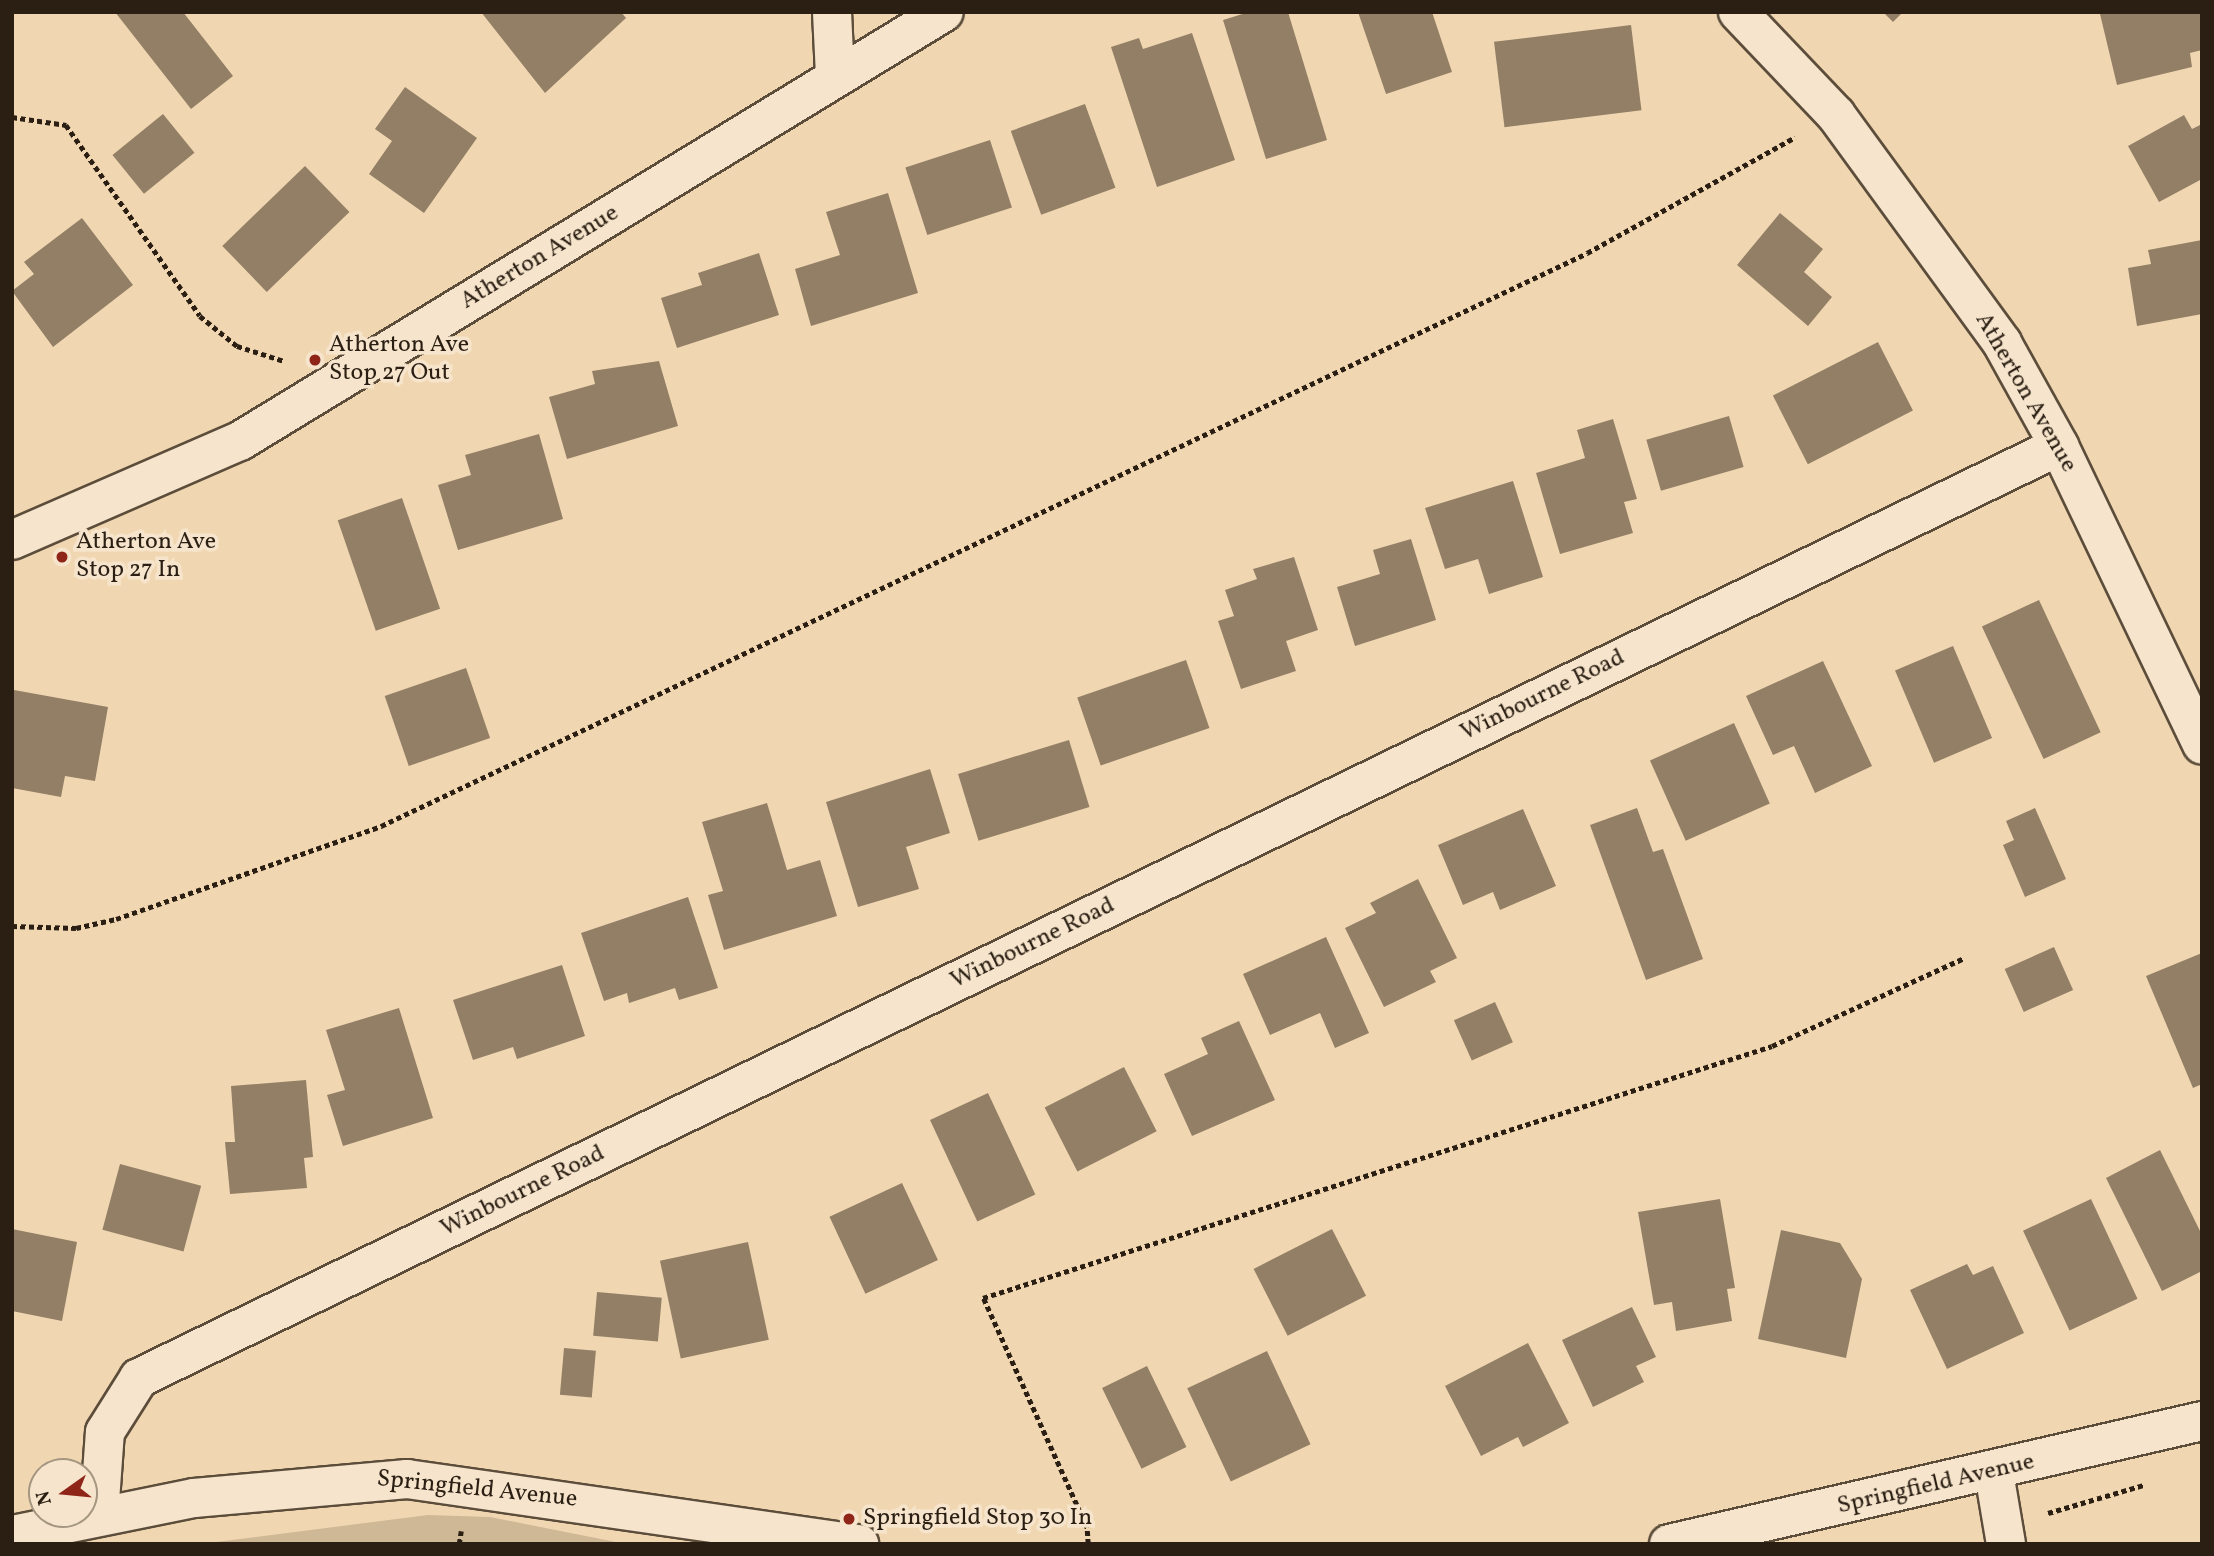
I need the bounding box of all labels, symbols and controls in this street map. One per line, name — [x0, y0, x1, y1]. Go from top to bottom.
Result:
street label: Atherton Avenue — [456, 199, 624, 317]
street label: Atherton Avenue — [1968, 308, 2082, 478]
place label: Atherton Ave Stop 27 Out — [329, 332, 469, 388]
marker: Atherton Ave Stop 27 Out — [307, 352, 323, 368]
place label: Atherton Ave Stop 27 In — [76, 529, 216, 585]
marker: Atherton Ave Stop 27 In — [54, 549, 70, 565]
street label: Winbourne Road — [1456, 644, 1630, 748]
street label: Winbourne Road — [946, 892, 1120, 996]
street label: Winbourne Road — [436, 1140, 610, 1244]
street label: Springfield Avenue — [1835, 1448, 2037, 1522]
north arrow — [28, 1458, 98, 1528]
street label: Springfield Avenue — [375, 1465, 579, 1515]
text: N — [30, 1488, 59, 1508]
place label: Springfield Stop 30 In — [863, 1505, 1092, 1533]
marker: Springfield Stop 30 In — [841, 1511, 857, 1527]

